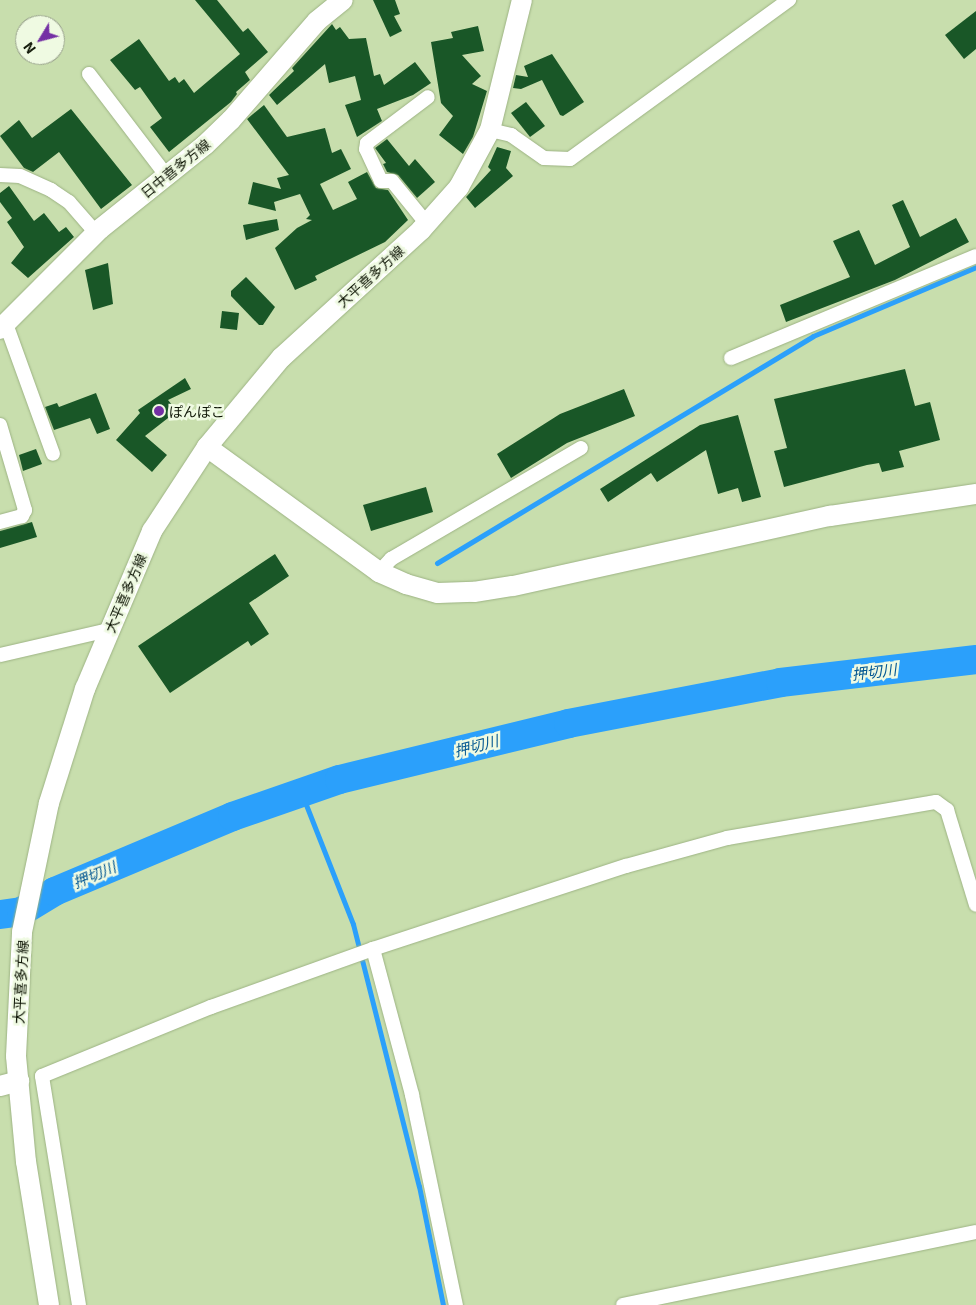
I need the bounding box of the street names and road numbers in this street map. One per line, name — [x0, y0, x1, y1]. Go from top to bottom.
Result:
street label: 日中喜多方線 — [137, 135, 213, 201]
street label: 大平喜多方線 — [333, 242, 407, 310]
street label: 大平喜多方線 — [101, 551, 149, 635]
street label: 大平喜多方線 — [9, 940, 31, 1024]

